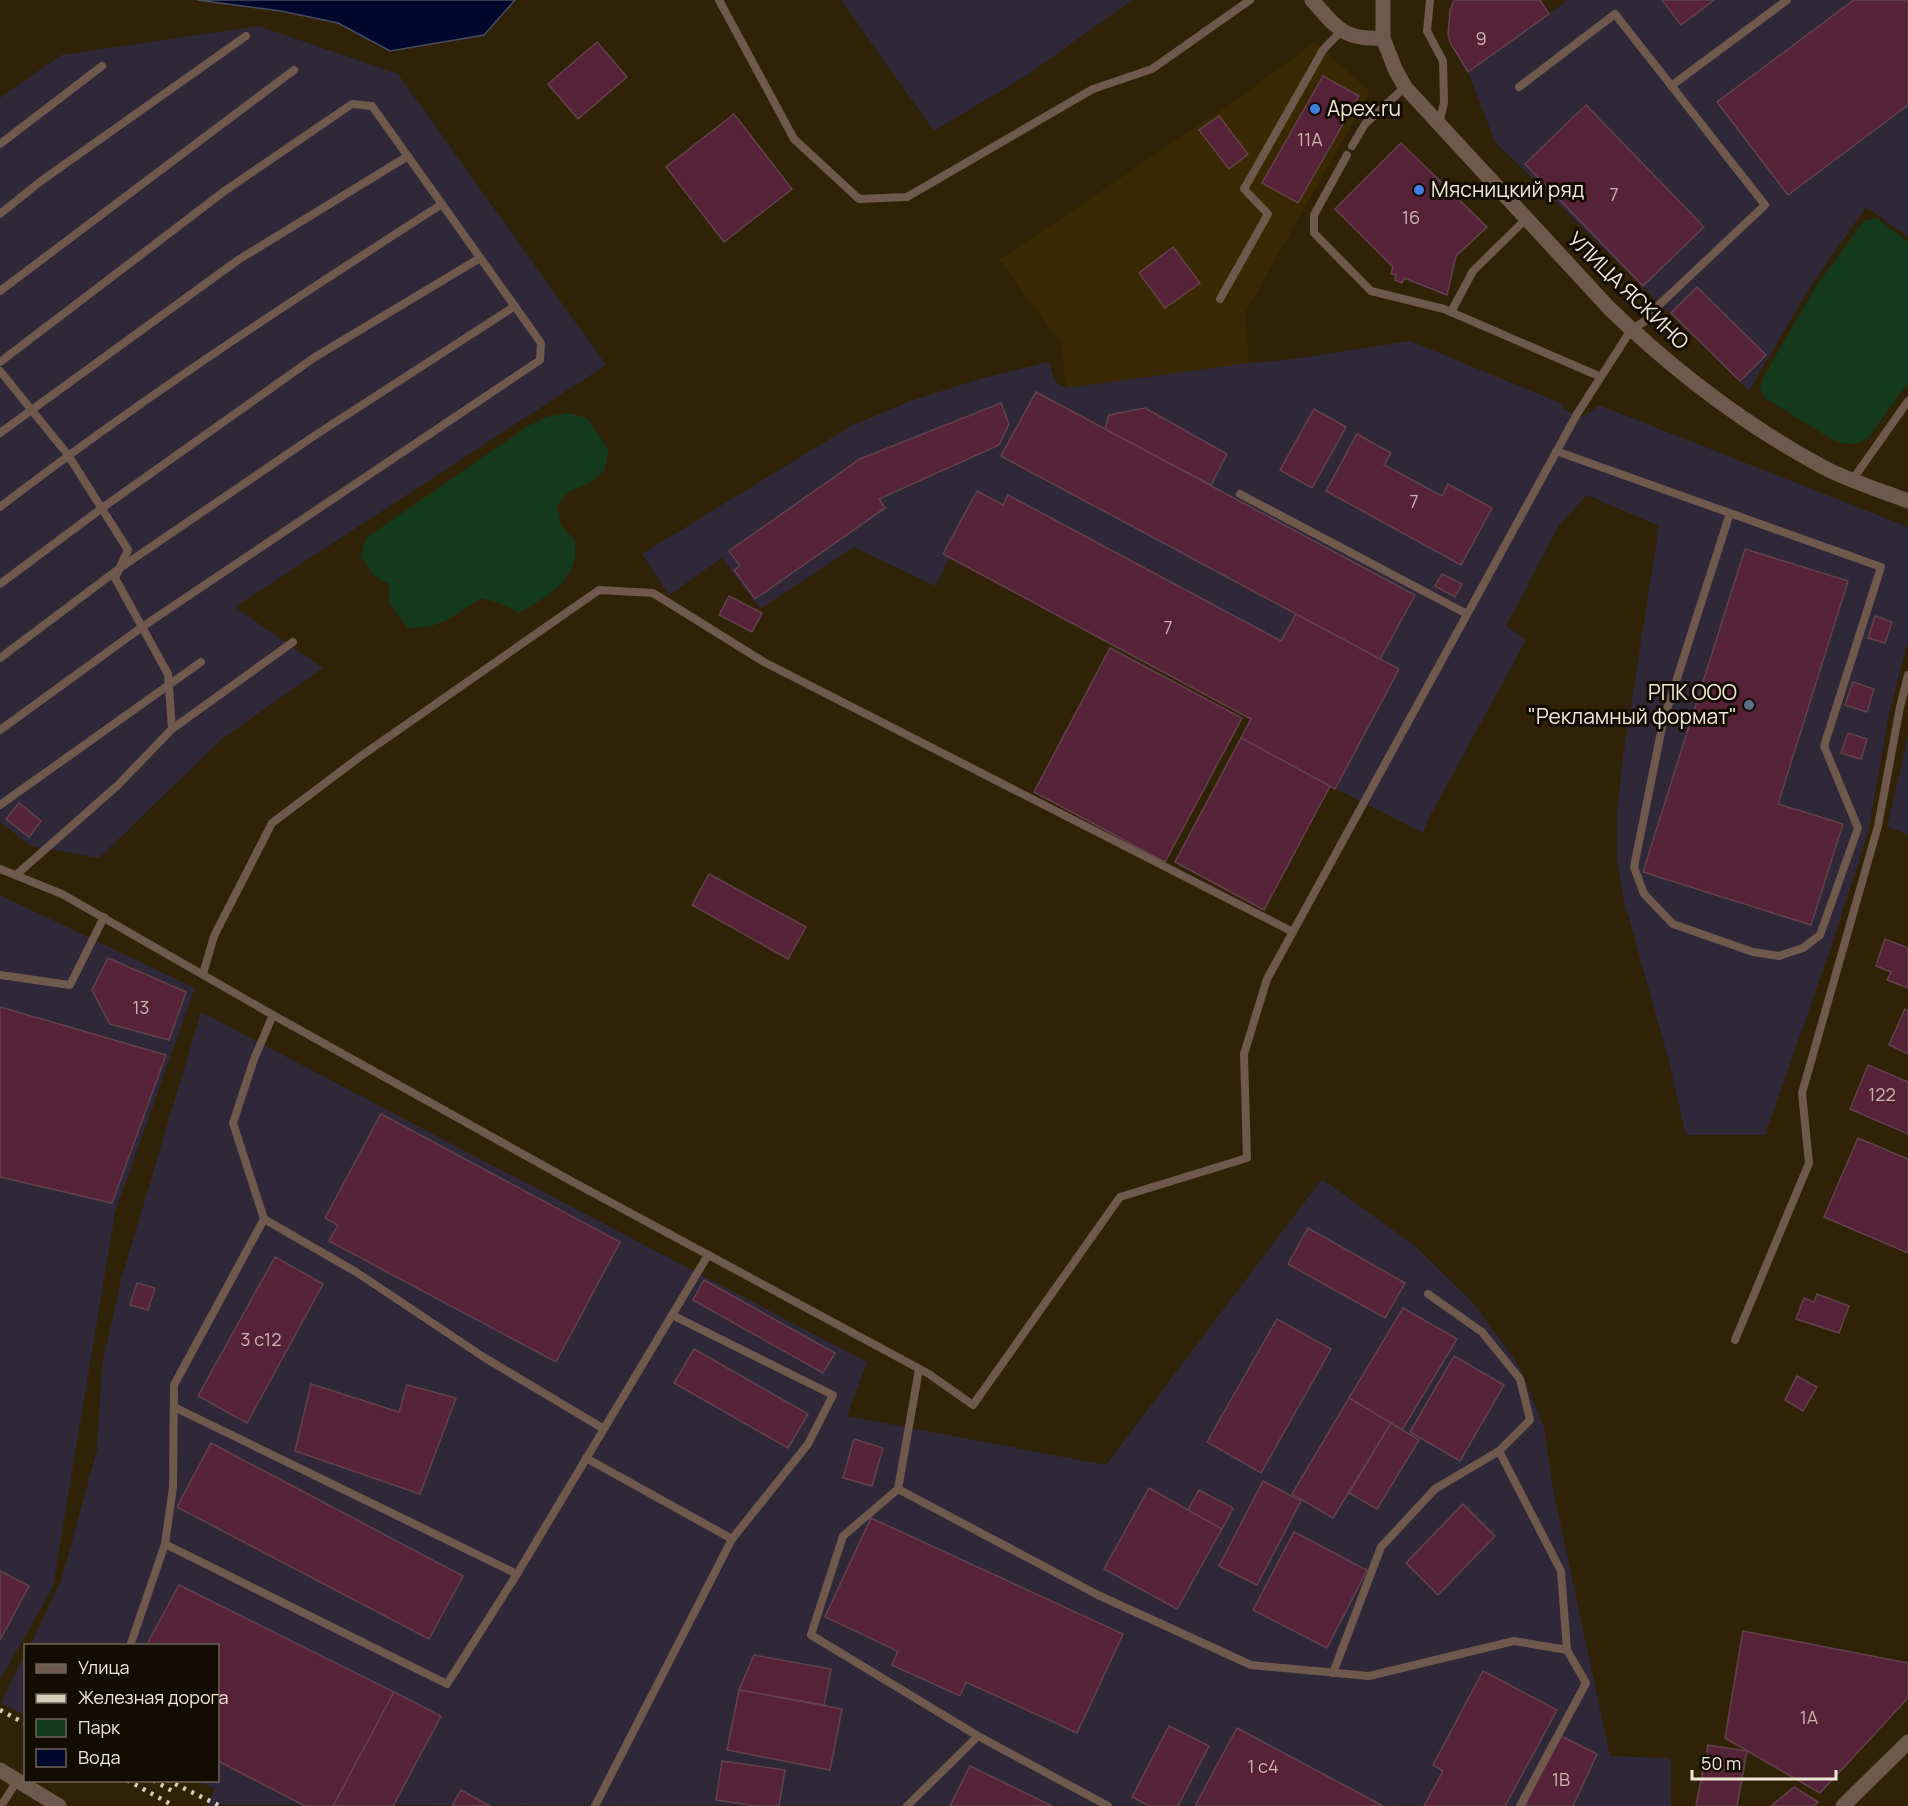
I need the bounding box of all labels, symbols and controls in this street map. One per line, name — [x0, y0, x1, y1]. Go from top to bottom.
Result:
house number: 9 — [1475, 26, 1487, 50]
place label: Apex.ru — [1327, 94, 1401, 122]
marker: Apex.ru — [1308, 102, 1322, 116]
house number: 11А — [1297, 127, 1323, 151]
place label: Мясницкий ряд — [1431, 175, 1584, 203]
house number: 7 — [1609, 182, 1619, 206]
marker: Мясницкий ряд — [1412, 183, 1426, 197]
house number: 16 — [1402, 205, 1420, 229]
street label: УЛИЦА ЯСКИНО — [1562, 225, 1695, 355]
house number: 7 — [1409, 489, 1419, 513]
house number: 7 — [1163, 615, 1173, 639]
place label: РПК ООО "Рекламный формат" — [1528, 678, 1737, 730]
marker: РПК ООО "Рекламный формат" — [1742, 698, 1756, 712]
house number: 13 — [133, 995, 149, 1019]
house number: 122 — [1868, 1082, 1896, 1106]
house number: 3 с12 — [241, 1327, 281, 1351]
legend — [24, 1644, 219, 1782]
text: Улица — [78, 1655, 130, 1679]
text: Железная дорога — [78, 1685, 229, 1709]
house number: 1А — [1800, 1705, 1819, 1729]
text: Парк — [78, 1715, 121, 1739]
scale bar — [1692, 1743, 1836, 1781]
text: Вода — [78, 1745, 120, 1769]
text: 50 m — [1701, 1751, 1741, 1775]
house number: 1 с4 — [1247, 1754, 1279, 1778]
house number: 1В — [1552, 1767, 1570, 1791]

